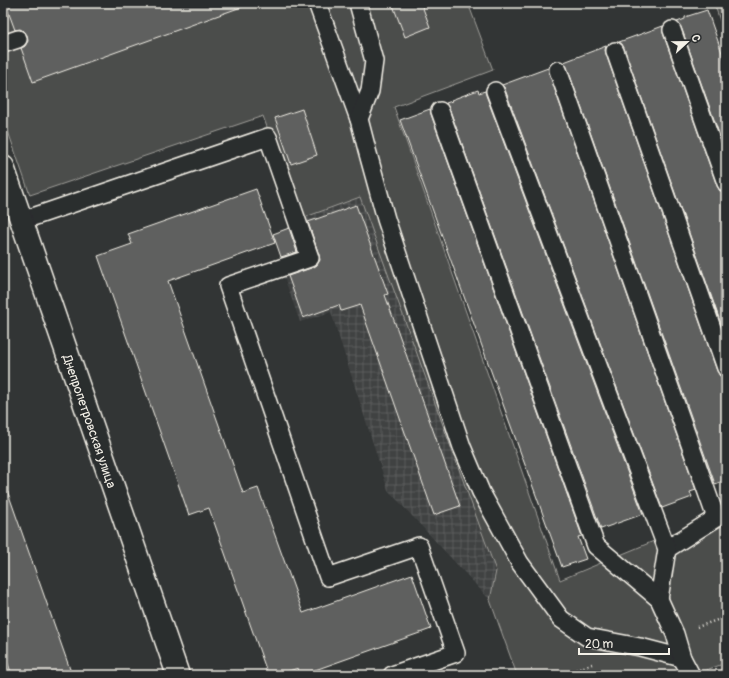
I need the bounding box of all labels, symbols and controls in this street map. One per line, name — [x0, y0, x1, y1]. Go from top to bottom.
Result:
north arrow — [667, 22, 707, 62]
text: С — [689, 33, 703, 44]
street label: Днепропетровская улица — [58, 352, 119, 490]
scale bar — [579, 630, 669, 656]
text: 20 m — [585, 637, 614, 652]

